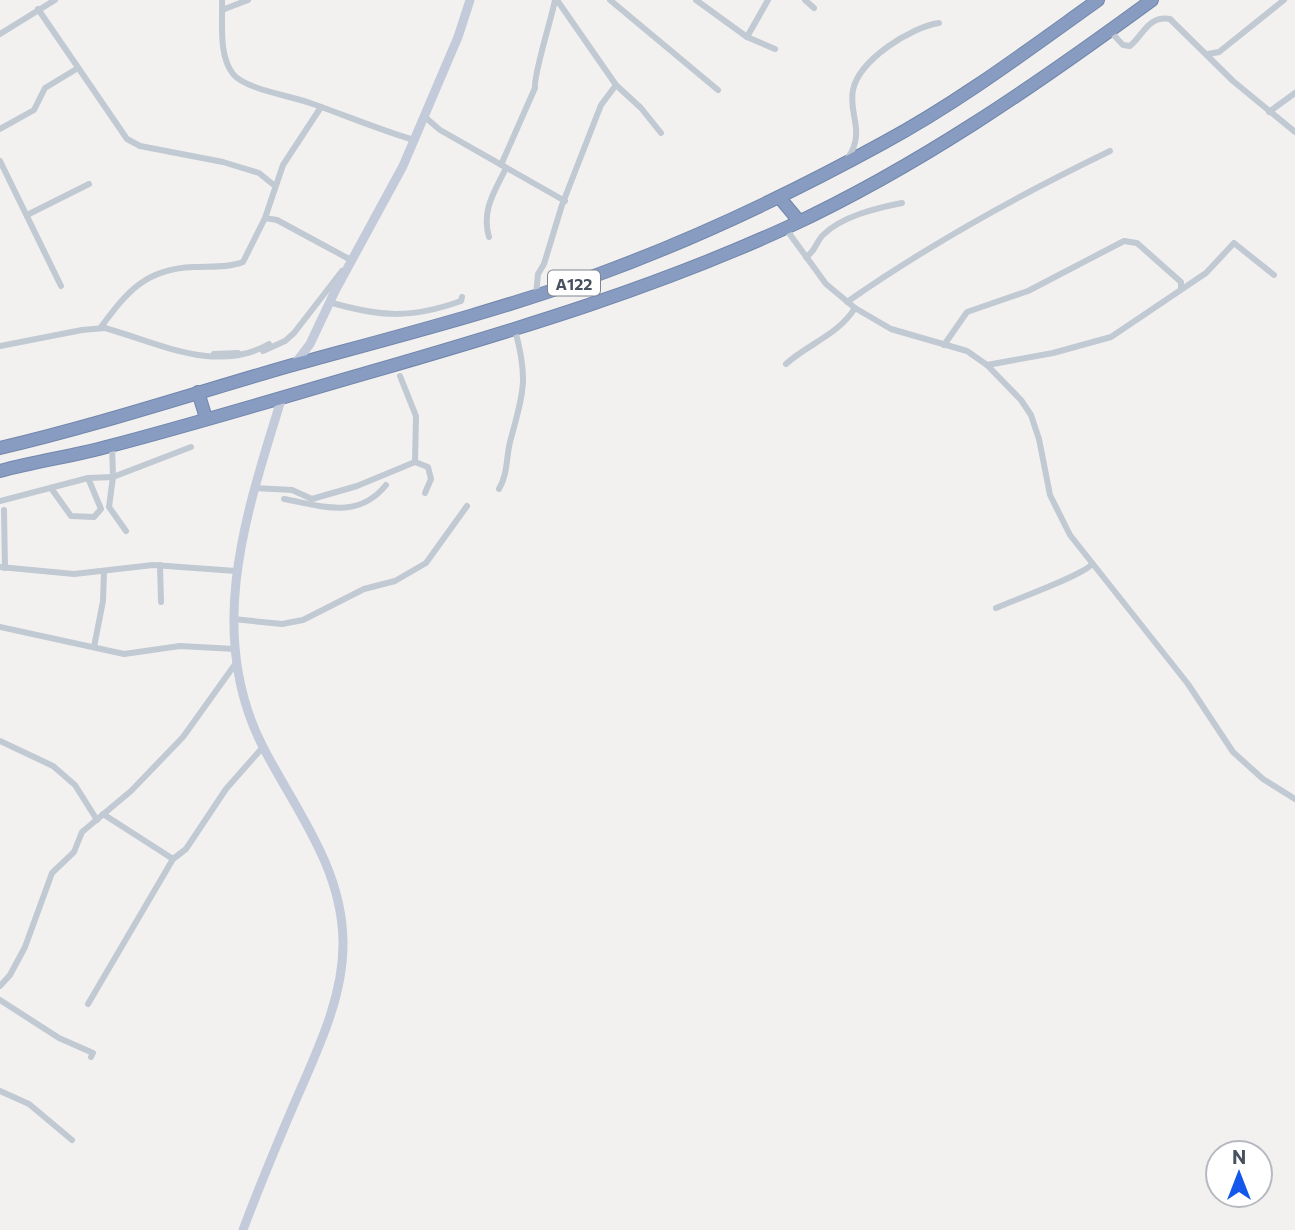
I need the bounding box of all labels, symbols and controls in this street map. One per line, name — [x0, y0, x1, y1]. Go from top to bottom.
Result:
road number: A122 — [548, 270, 600, 296]
north arrow — [1204, 1139, 1274, 1209]
text: N — [1232, 1145, 1246, 1168]

